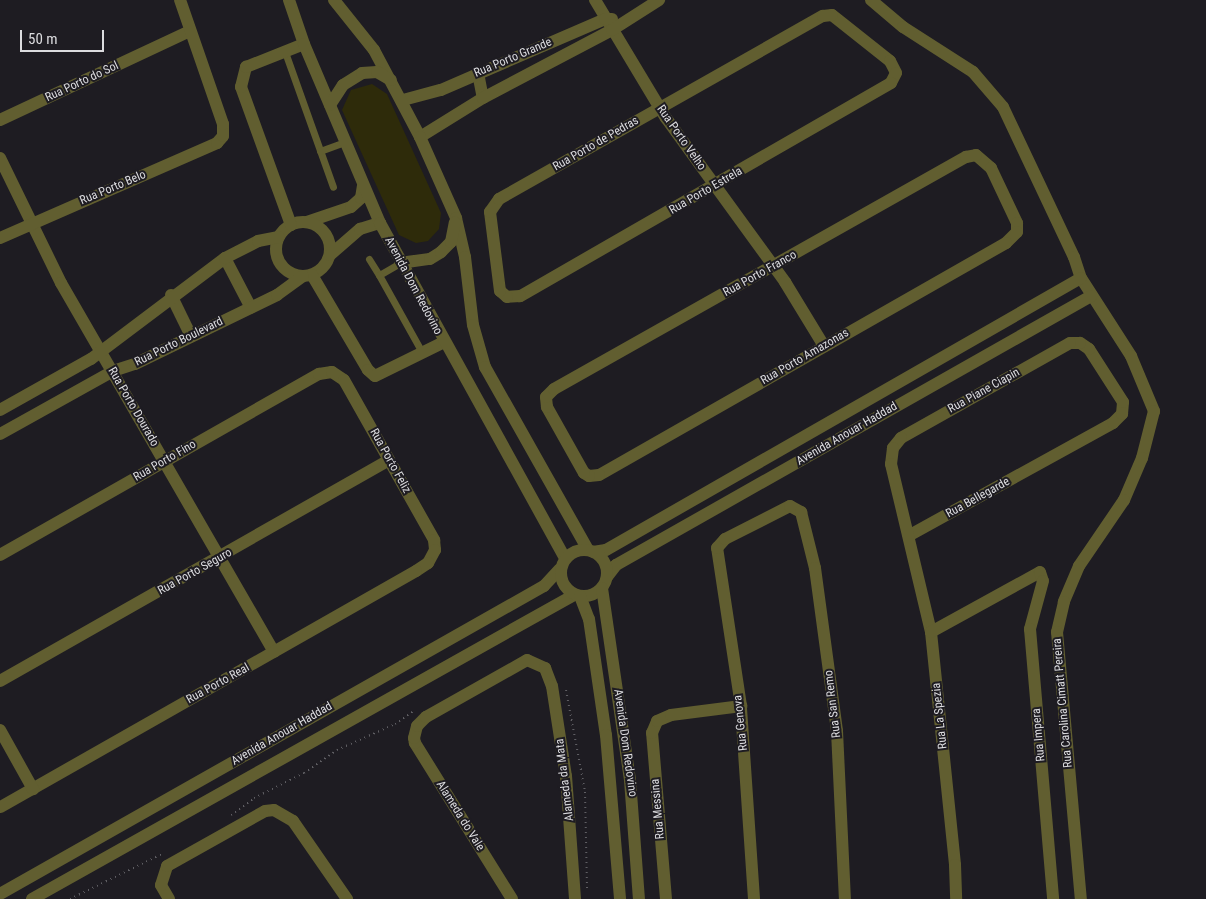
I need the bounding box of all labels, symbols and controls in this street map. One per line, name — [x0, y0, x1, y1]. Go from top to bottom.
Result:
scale bar — [22, 20, 106, 52]
text: 50 m — [28, 30, 58, 48]
street label: Rua Porto Grande — [472, 35, 554, 81]
street label: Rua Porto do Sol — [43, 59, 121, 105]
street label: Rua Porto Velho — [653, 103, 709, 173]
street label: Rua Porto de Pedras — [551, 114, 641, 174]
street label: Rua Porto Estrela — [667, 164, 745, 218]
street label: Rua Porto Belo — [78, 168, 148, 208]
street label: Avenida Dom Redovino — [381, 235, 445, 337]
street label: Rua Porto Franco — [721, 248, 799, 300]
street label: Rua Porto Boulevard — [133, 314, 225, 370]
street label: Rua Porto Amazonas — [758, 326, 852, 388]
street label: Rua Porto Dourado — [104, 365, 162, 449]
street label: Rua Piane Ciapin — [946, 365, 1022, 417]
street label: Avenida Anouar Haddad — [794, 399, 900, 469]
street label: Rua Porto Feliz — [366, 426, 414, 496]
street label: Rua Porto Fino — [131, 437, 199, 485]
street label: Rua Bellegarde — [944, 475, 1012, 521]
street label: Rua Porto Seguro — [155, 546, 235, 598]
street label: Rua Carolina Cimatt Pereira — [1050, 638, 1076, 768]
street label: Rua Porto Real — [184, 661, 252, 707]
street label: Rua San Remo — [822, 669, 844, 739]
street label: Rua La Spezia — [929, 682, 951, 750]
street label: Avenida Dom Redovino — [610, 688, 640, 798]
street label: Rua Genova — [731, 694, 751, 752]
street label: Avenida Anouar Haddad — [229, 699, 335, 769]
street label: Rua Impera — [1029, 708, 1049, 762]
street label: Alameda da Mata — [553, 738, 577, 822]
street label: Alameda do Vale — [433, 778, 487, 854]
street label: Rua Messina — [648, 778, 668, 840]

